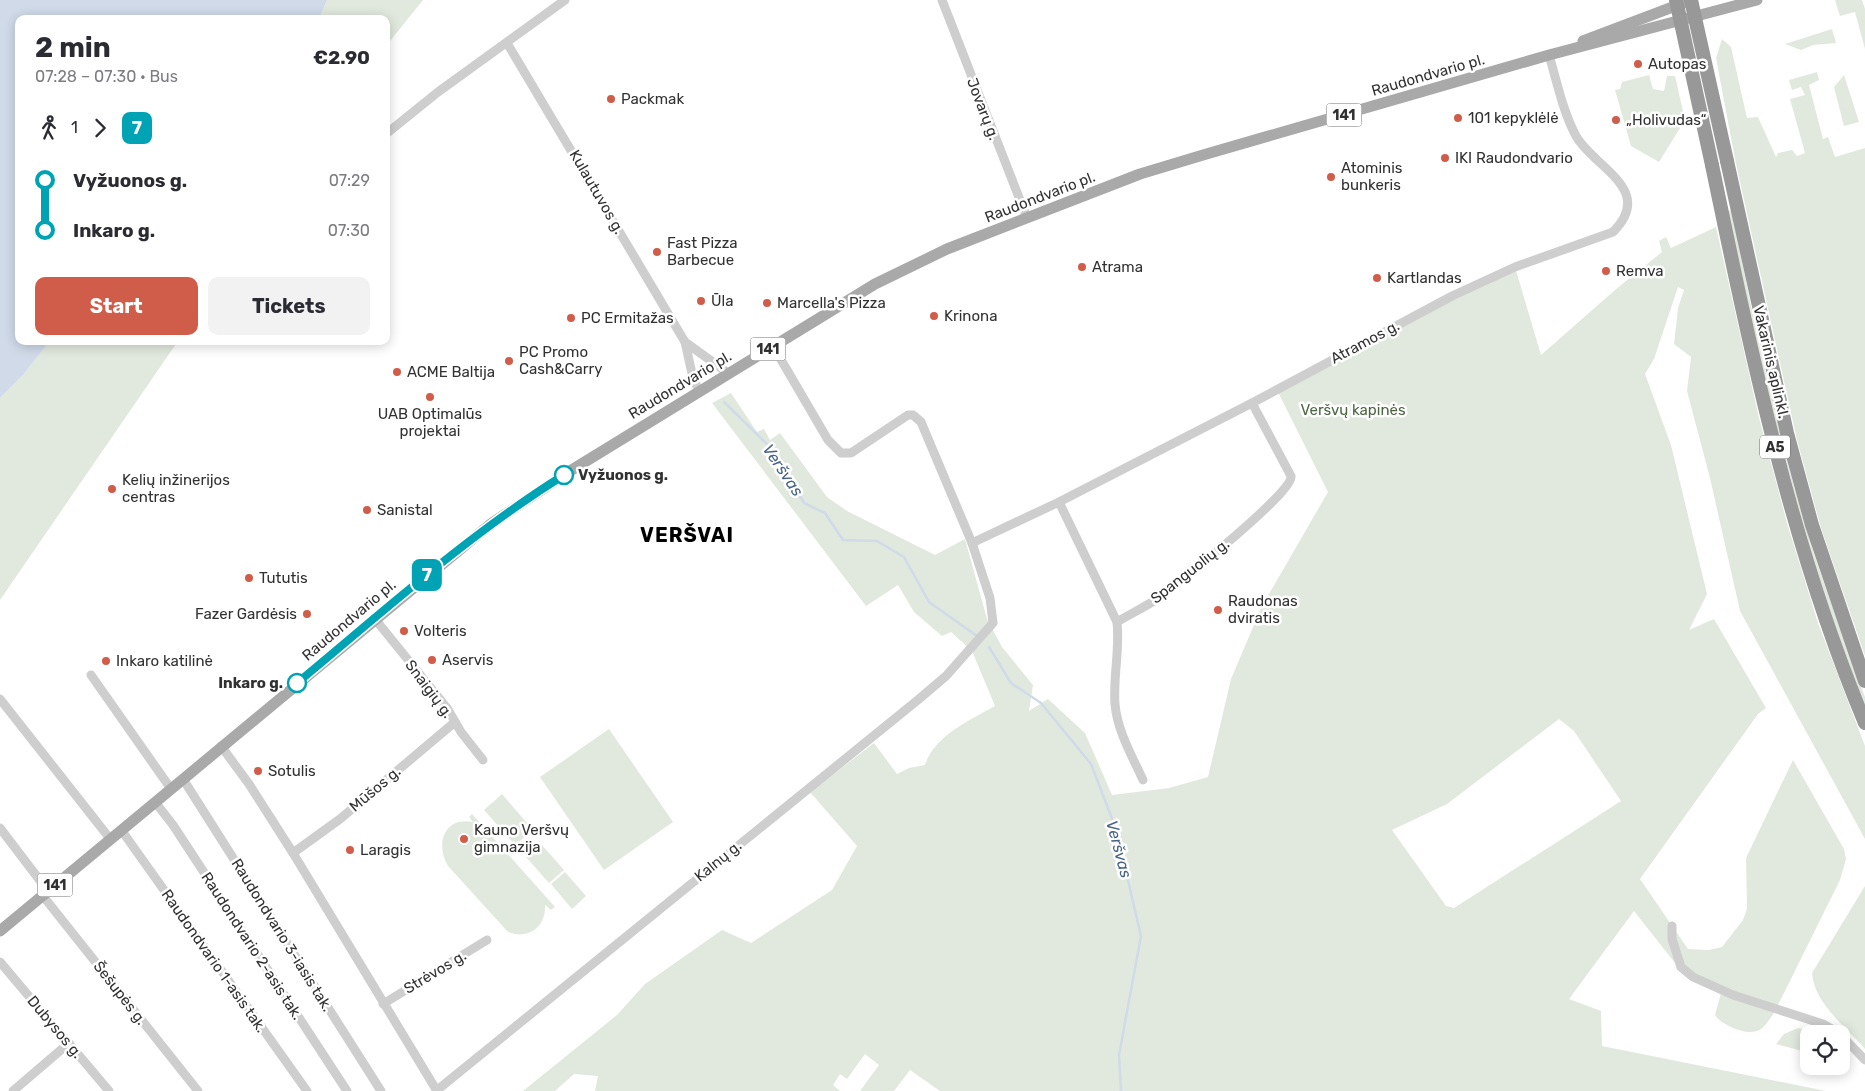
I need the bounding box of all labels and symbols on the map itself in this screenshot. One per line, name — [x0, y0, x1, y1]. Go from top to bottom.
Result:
street label: Raudondvario pl. — [1369, 50, 1487, 100]
place label: Autopas — [1648, 55, 1707, 73]
marker: Autopas — [1632, 58, 1644, 70]
street label: Jovarų g. — [963, 75, 1003, 143]
place label: Packmak — [621, 90, 684, 108]
marker: Packmak — [605, 93, 617, 105]
road number: 141 — [1326, 104, 1362, 126]
place label: 101 kepyklėlė — [1468, 109, 1559, 127]
place label: „Holivudas“ — [1626, 111, 1706, 129]
marker: 101 kepyklėlė — [1452, 112, 1464, 124]
marker: „Holivudas“ — [1610, 114, 1622, 126]
street label: Kulautuvos g. — [566, 147, 628, 237]
place label: IKI Raudondvario — [1455, 149, 1573, 167]
marker: IKI Raudondvario — [1439, 152, 1451, 164]
place label: Atominis bunkeris — [1341, 159, 1403, 194]
street label: Raudondvario pl. — [982, 168, 1098, 226]
marker: Atominis bunkeris — [1325, 171, 1337, 183]
place label: Fast Pizza Barbecue — [667, 234, 738, 269]
marker: Fast Pizza Barbecue — [651, 246, 663, 258]
place label: Atrama — [1092, 258, 1143, 276]
marker: Atrama — [1076, 261, 1088, 273]
place label: Remva — [1616, 262, 1664, 280]
marker: Remva — [1600, 265, 1612, 277]
place label: Kartlandas — [1387, 269, 1462, 287]
marker: Kartlandas — [1371, 272, 1383, 284]
place label: Ūla — [711, 292, 733, 310]
place label: Marcella's Pizza — [777, 294, 886, 312]
marker: Ūla — [695, 295, 707, 307]
marker: Marcella's Pizza — [761, 297, 773, 309]
street label: Vakarinis aplinkl. — [1749, 304, 1793, 420]
place label: Krinona — [944, 307, 997, 325]
place label: PC Ermitažas — [581, 309, 674, 327]
marker: Krinona — [928, 310, 940, 322]
marker: PC Ermitažas — [565, 312, 577, 324]
street label: Atramos g. — [1327, 316, 1403, 368]
road number: 141 — [750, 338, 786, 360]
place label: PC Promo Cash&Carry — [519, 343, 602, 378]
street label: Raudondvario pl. — [625, 347, 735, 423]
marker: PC Promo Cash&Carry — [503, 355, 515, 367]
place label: ACME Baltija — [407, 363, 495, 381]
marker: ACME Baltija — [391, 366, 403, 378]
marker: UAB Optimalūs projektai — [424, 391, 436, 403]
park label: Veršvų kapinės — [1300, 401, 1406, 419]
place label: UAB Optimalūs projektai — [378, 405, 483, 440]
road number: A5 — [1760, 436, 1790, 458]
water label: Veršvas — [759, 440, 807, 500]
marker: Vyžuonos g. — [554, 465, 574, 485]
place label: Vyžuonos g. — [578, 466, 668, 484]
place label: Kelių inžinerijos centras — [122, 471, 230, 506]
marker: Kelių inžinerijos centras — [106, 483, 118, 495]
place label: Sanistal — [377, 501, 433, 519]
marker: Sanistal — [361, 504, 373, 516]
district label: VERŠVAI — [640, 523, 734, 547]
street label: Spanguolių g. — [1147, 535, 1233, 607]
line badge: 7 — [411, 559, 443, 591]
place label: Tututis — [259, 569, 308, 587]
marker: Tututis — [243, 572, 255, 584]
street label: Raudondvario pl. — [298, 576, 400, 664]
place label: Raudonas dviratis — [1228, 592, 1298, 627]
marker: Raudonas dviratis — [1212, 604, 1224, 616]
place label: Fazer Gardėsis — [195, 605, 297, 623]
marker: Fazer Gardėsis — [301, 608, 313, 620]
place label: Volteris — [414, 622, 467, 640]
marker: Volteris — [398, 625, 410, 637]
place label: Aservis — [442, 651, 494, 669]
place label: Inkaro katilinė — [116, 652, 213, 670]
marker: Aservis — [426, 654, 438, 666]
marker: Inkaro katilinė — [100, 655, 112, 667]
street label: Snaigių g. — [401, 656, 457, 722]
marker: Inkaro g. — [287, 673, 307, 693]
place label: Inkaro g. — [218, 674, 283, 692]
place label: Sotulis — [268, 762, 316, 780]
street label: Mūšos g. — [346, 762, 404, 816]
marker: Sotulis — [252, 765, 264, 777]
water label: Veršvas — [1102, 818, 1136, 880]
place label: Kauno Veršvų gimnazija — [474, 821, 569, 856]
marker: Kauno Veršvų gimnazija — [458, 833, 470, 845]
street label: Kalnų g. — [691, 837, 745, 885]
place label: Laragis — [360, 841, 411, 859]
marker: Laragis — [344, 844, 356, 856]
street label: Raudondvario 3-iasis tak. — [228, 855, 336, 1015]
street label: Raudondvario 2-asis tak. — [198, 869, 306, 1023]
road number: 141 — [38, 874, 72, 896]
street label: Raudondvario 1-asis tak. — [158, 886, 270, 1036]
street label: Strėvos g. — [401, 946, 469, 998]
street label: Šešupės g. — [90, 958, 150, 1028]
street label: Dubysos g. — [24, 992, 86, 1062]

